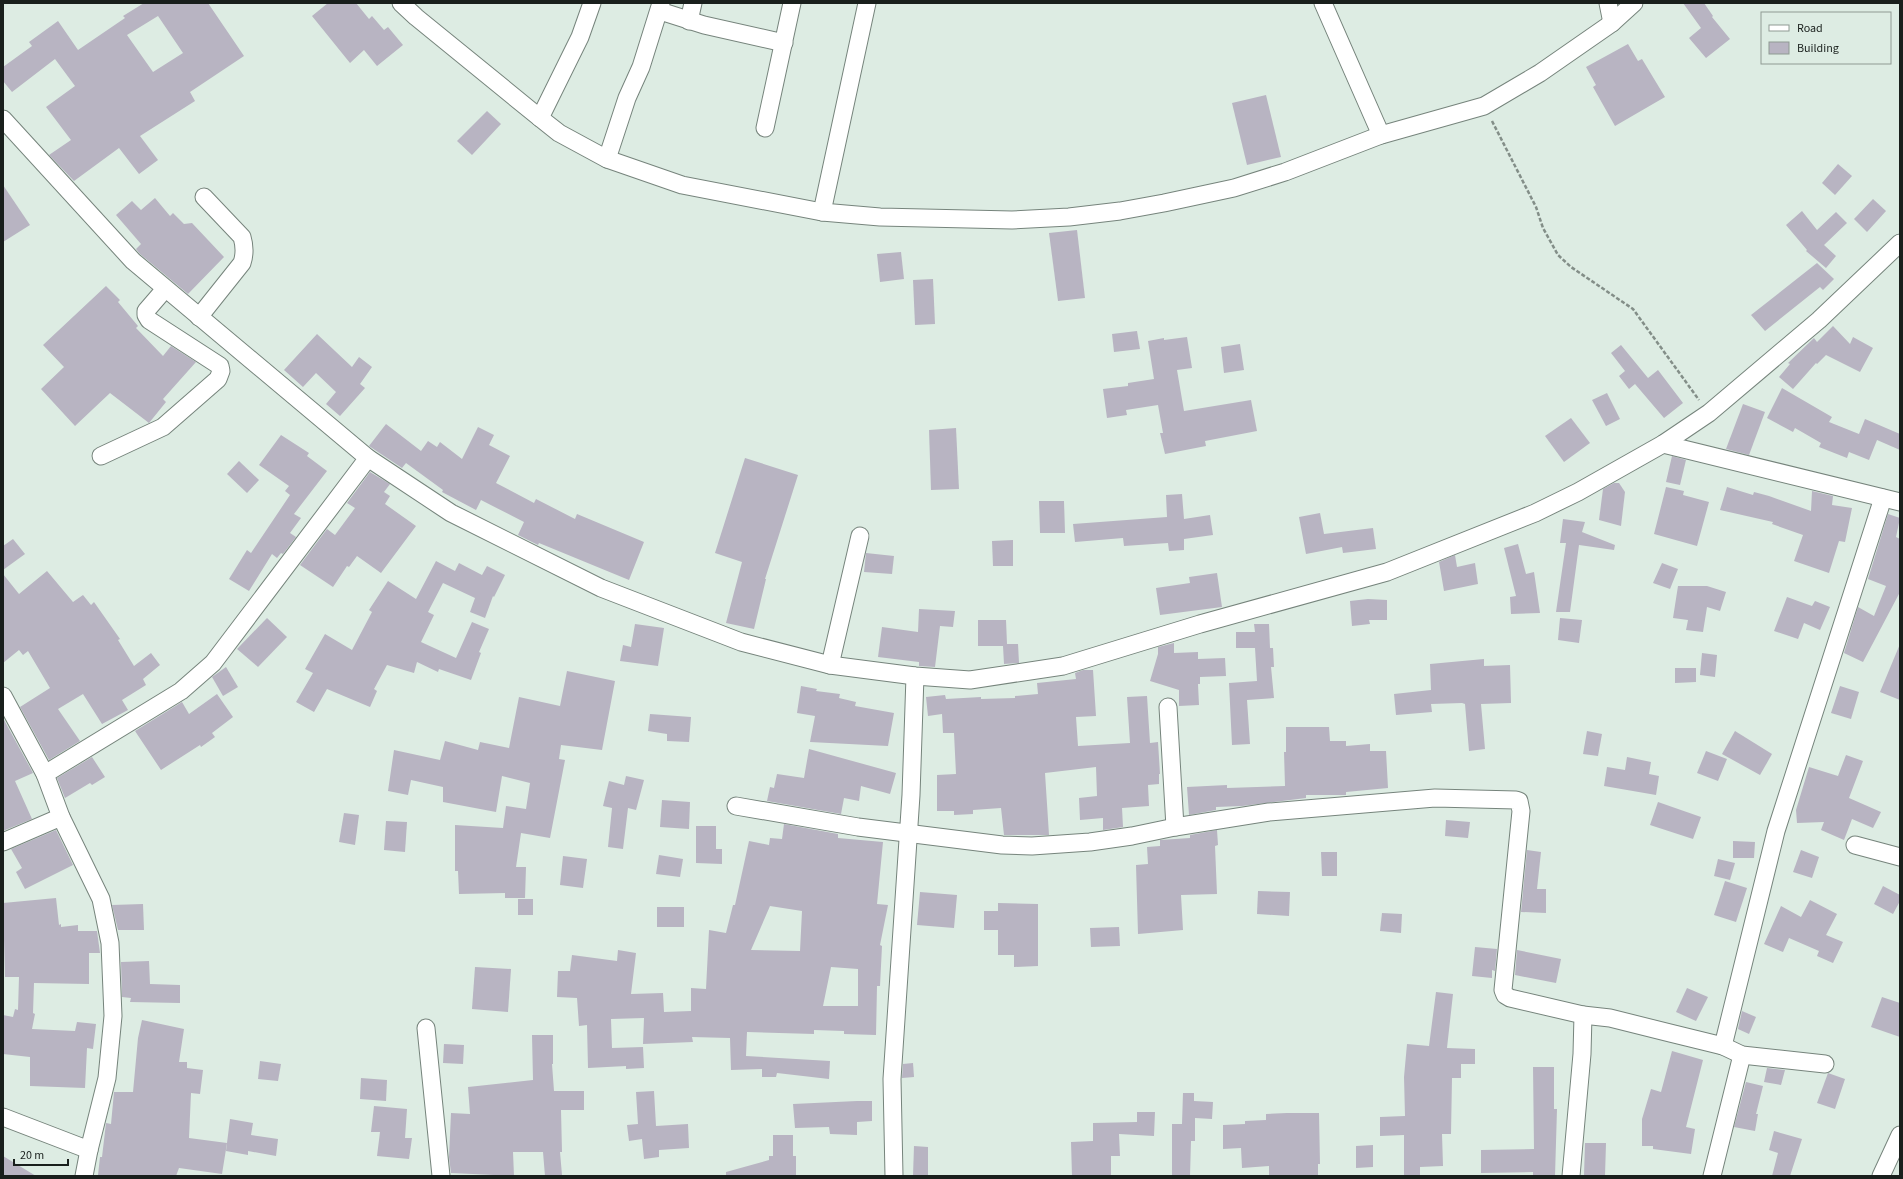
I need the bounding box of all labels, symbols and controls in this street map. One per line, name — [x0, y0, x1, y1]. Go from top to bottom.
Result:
legend — [1761, 12, 1891, 64]
text: Road — [1797, 20, 1823, 37]
text: Building — [1797, 40, 1839, 57]
scale bar — [14, 1141, 68, 1167]
text: 20 m — [20, 1147, 44, 1164]

